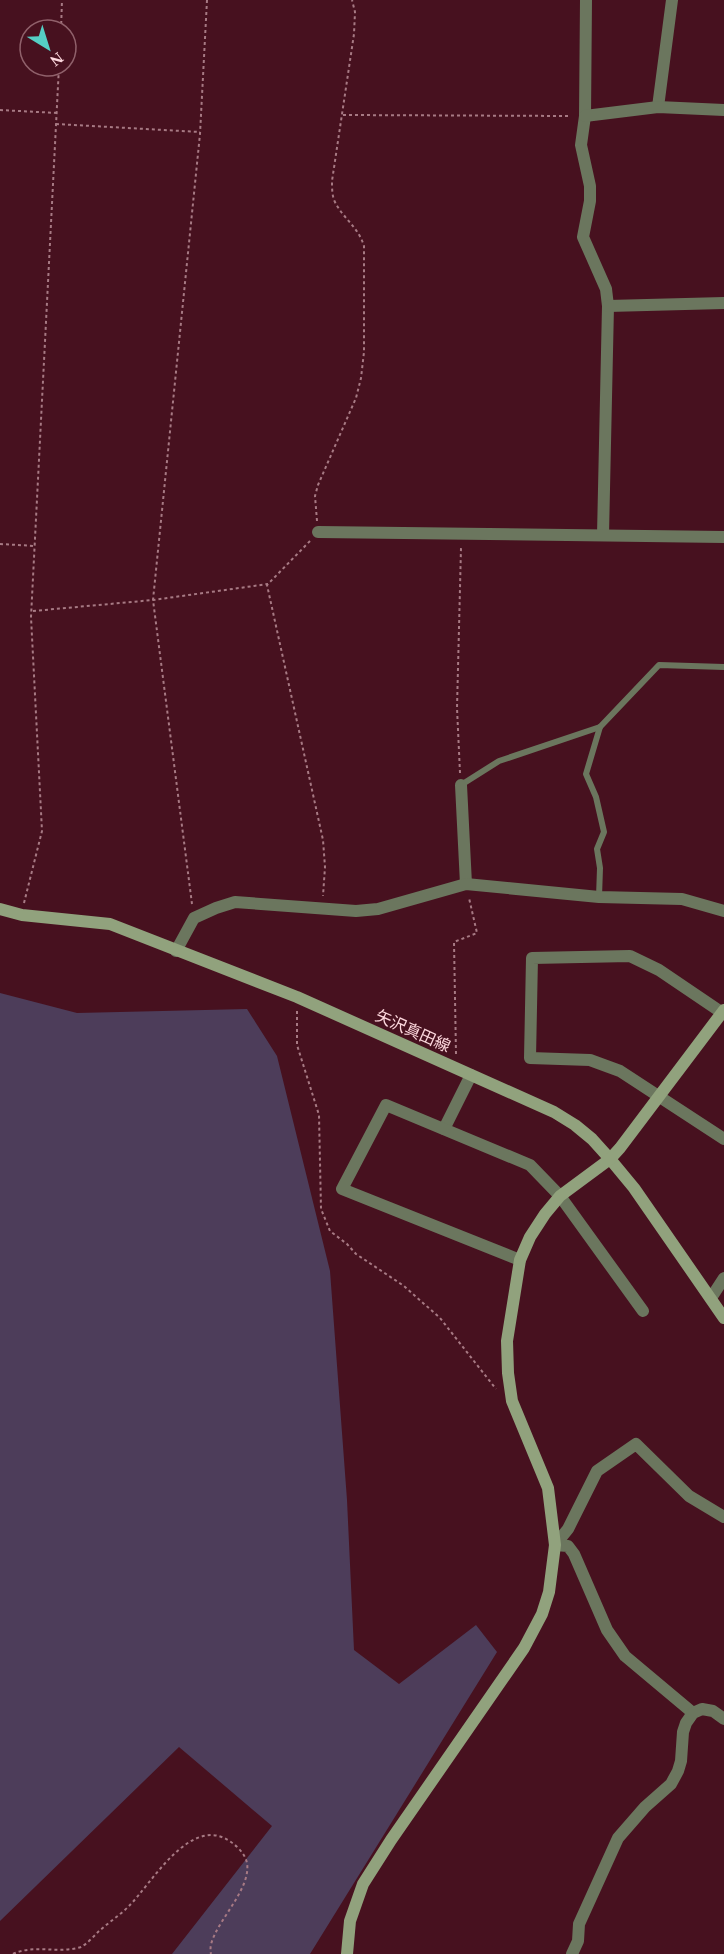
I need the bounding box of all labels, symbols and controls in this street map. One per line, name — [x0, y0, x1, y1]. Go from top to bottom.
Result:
north arrow — [18, 18, 78, 78]
text: N — [47, 49, 67, 70]
street label: 矢沢真田線 — [373, 1007, 453, 1055]

